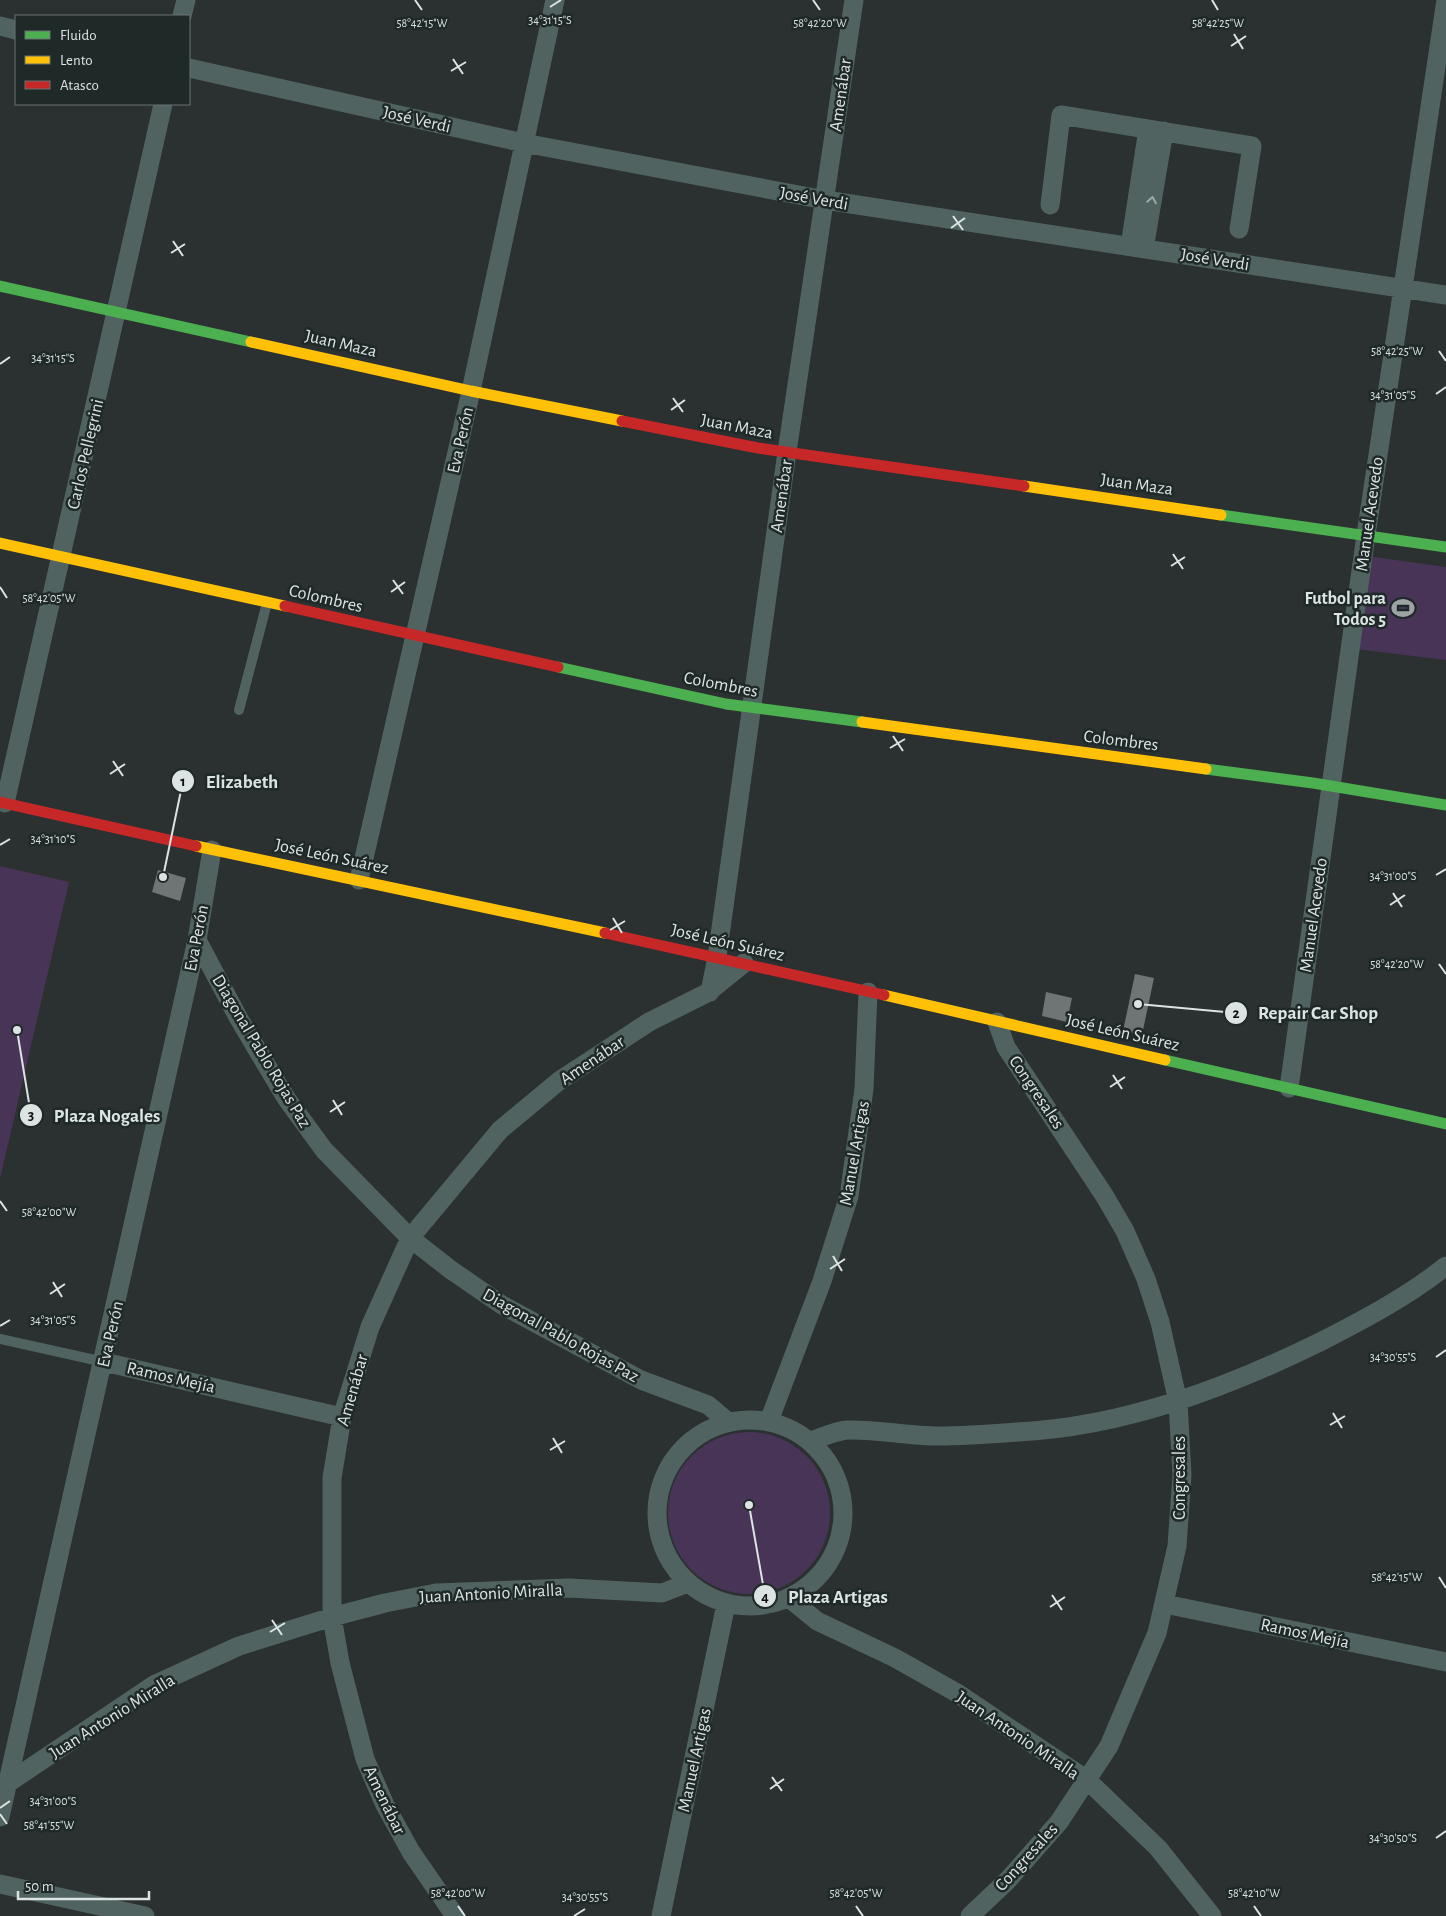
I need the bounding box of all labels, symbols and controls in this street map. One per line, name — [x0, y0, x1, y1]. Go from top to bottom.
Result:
text: 34°31'15"S — [528, 14, 572, 26]
legend — [15, 15, 190, 105]
text: 58°42'15"W — [397, 17, 448, 29]
text: 58°42'20"W — [793, 17, 847, 29]
text: 58°42'25"W — [1192, 17, 1244, 29]
text: Fluido — [60, 28, 97, 43]
text: Lento — [60, 53, 93, 68]
street label: Amenábar — [827, 57, 855, 133]
text: Atasco — [60, 78, 99, 93]
street label: José Verdi — [381, 103, 452, 137]
street label: José Verdi — [778, 184, 849, 214]
one-way arrow — [1147, 196, 1157, 205]
street label: José Verdi — [1179, 246, 1250, 274]
street label: Juan Maza — [303, 327, 378, 361]
text: 58°42'25"W — [1371, 345, 1423, 357]
text: 34°31'15"S — [31, 352, 75, 364]
text: 34°31'05"S — [1370, 389, 1416, 401]
street label: Carlos Pellegrini — [65, 397, 107, 511]
street label: Eva Perón — [445, 405, 477, 475]
street label: Juan Maza — [699, 411, 774, 443]
street label: Manuel Acevedo — [1353, 456, 1387, 573]
street label: Amenábar — [768, 458, 796, 534]
street label: Juan Maza — [1099, 471, 1174, 499]
street label: Colombres — [287, 582, 364, 616]
place label: Futbol para Todos 5 — [1305, 590, 1386, 629]
text: 58°42'05"W — [22, 592, 76, 604]
sports icon: Futbol para Todos 5 — [1390, 595, 1416, 621]
street label: Colombres — [682, 669, 759, 701]
street label: Colombres — [1082, 727, 1159, 755]
callout: Elizabeth — [171, 764, 288, 798]
text: Elizabeth — [206, 773, 278, 792]
text: 1 — [180, 774, 186, 789]
text: 34°31'10"S — [31, 833, 76, 845]
street label: José León Suárez — [273, 836, 390, 878]
street label: Manuel Acevedo — [1297, 857, 1331, 974]
text: 34°31'00"S — [1370, 870, 1417, 882]
street label: Eva Perón — [182, 903, 212, 973]
street label: José León Suárez — [669, 921, 786, 965]
text: 58°42'20"W — [1370, 958, 1424, 970]
street label: Diagonal Pablo Rojas Paz — [208, 972, 314, 1131]
callout: Repair Car Shop — [1223, 996, 1388, 1030]
text: Repair Car Shop — [1258, 1004, 1378, 1023]
text: 2 — [1232, 1006, 1240, 1021]
street label: José León Suárez — [1064, 1011, 1181, 1055]
street label: Amenábar — [557, 1033, 628, 1089]
street label: Congresales — [1005, 1053, 1067, 1132]
callout: Plaza Nogales — [19, 1098, 171, 1132]
street label: Manuel Artigas — [837, 1099, 873, 1207]
text: Plaza Nogales — [54, 1107, 160, 1126]
text: 3 — [28, 1108, 34, 1123]
text: 58°42'00"W — [22, 1206, 76, 1218]
street label: Diagonal Pablo Rojas Paz — [480, 1286, 641, 1386]
street label: Eva Perón — [95, 1299, 127, 1369]
text: 34°31'05"S — [30, 1314, 76, 1326]
text: 34°30'55"S — [1370, 1351, 1417, 1363]
street label: Amenábar — [334, 1352, 372, 1428]
street label: Ramos Mejía — [125, 1359, 217, 1397]
street label: Congresales — [1171, 1436, 1189, 1520]
text: 58°42'15"W — [1372, 1571, 1423, 1583]
callout: Plaza Artigas — [753, 1579, 898, 1613]
street label: Juan Antonio Miralla — [419, 1581, 563, 1607]
text: Plaza Artigas — [788, 1588, 888, 1607]
text: 4 — [761, 1590, 769, 1605]
street label: Ramos Mejía — [1259, 1616, 1351, 1652]
street label: Juan Antonio Miralla — [47, 1671, 178, 1763]
street label: Juan Antonio Miralla — [953, 1688, 1082, 1783]
street label: Manuel Artigas — [675, 1707, 715, 1814]
street label: Amenábar — [360, 1763, 408, 1838]
text: 34°31'00"S — [30, 1795, 77, 1807]
text: 58°41'55"W — [24, 1819, 74, 1831]
street label: Congresales — [992, 1820, 1062, 1895]
text: 34°30'50"S — [1369, 1832, 1417, 1844]
scale bar — [18, 1868, 149, 1900]
text: 50 m — [25, 1879, 54, 1894]
text: 58°42'00"W — [431, 1887, 485, 1899]
text: 58°42'05"W — [829, 1887, 883, 1899]
text: 58°42'10"W — [1228, 1887, 1280, 1899]
text: 34°30'55"S — [562, 1891, 609, 1903]

